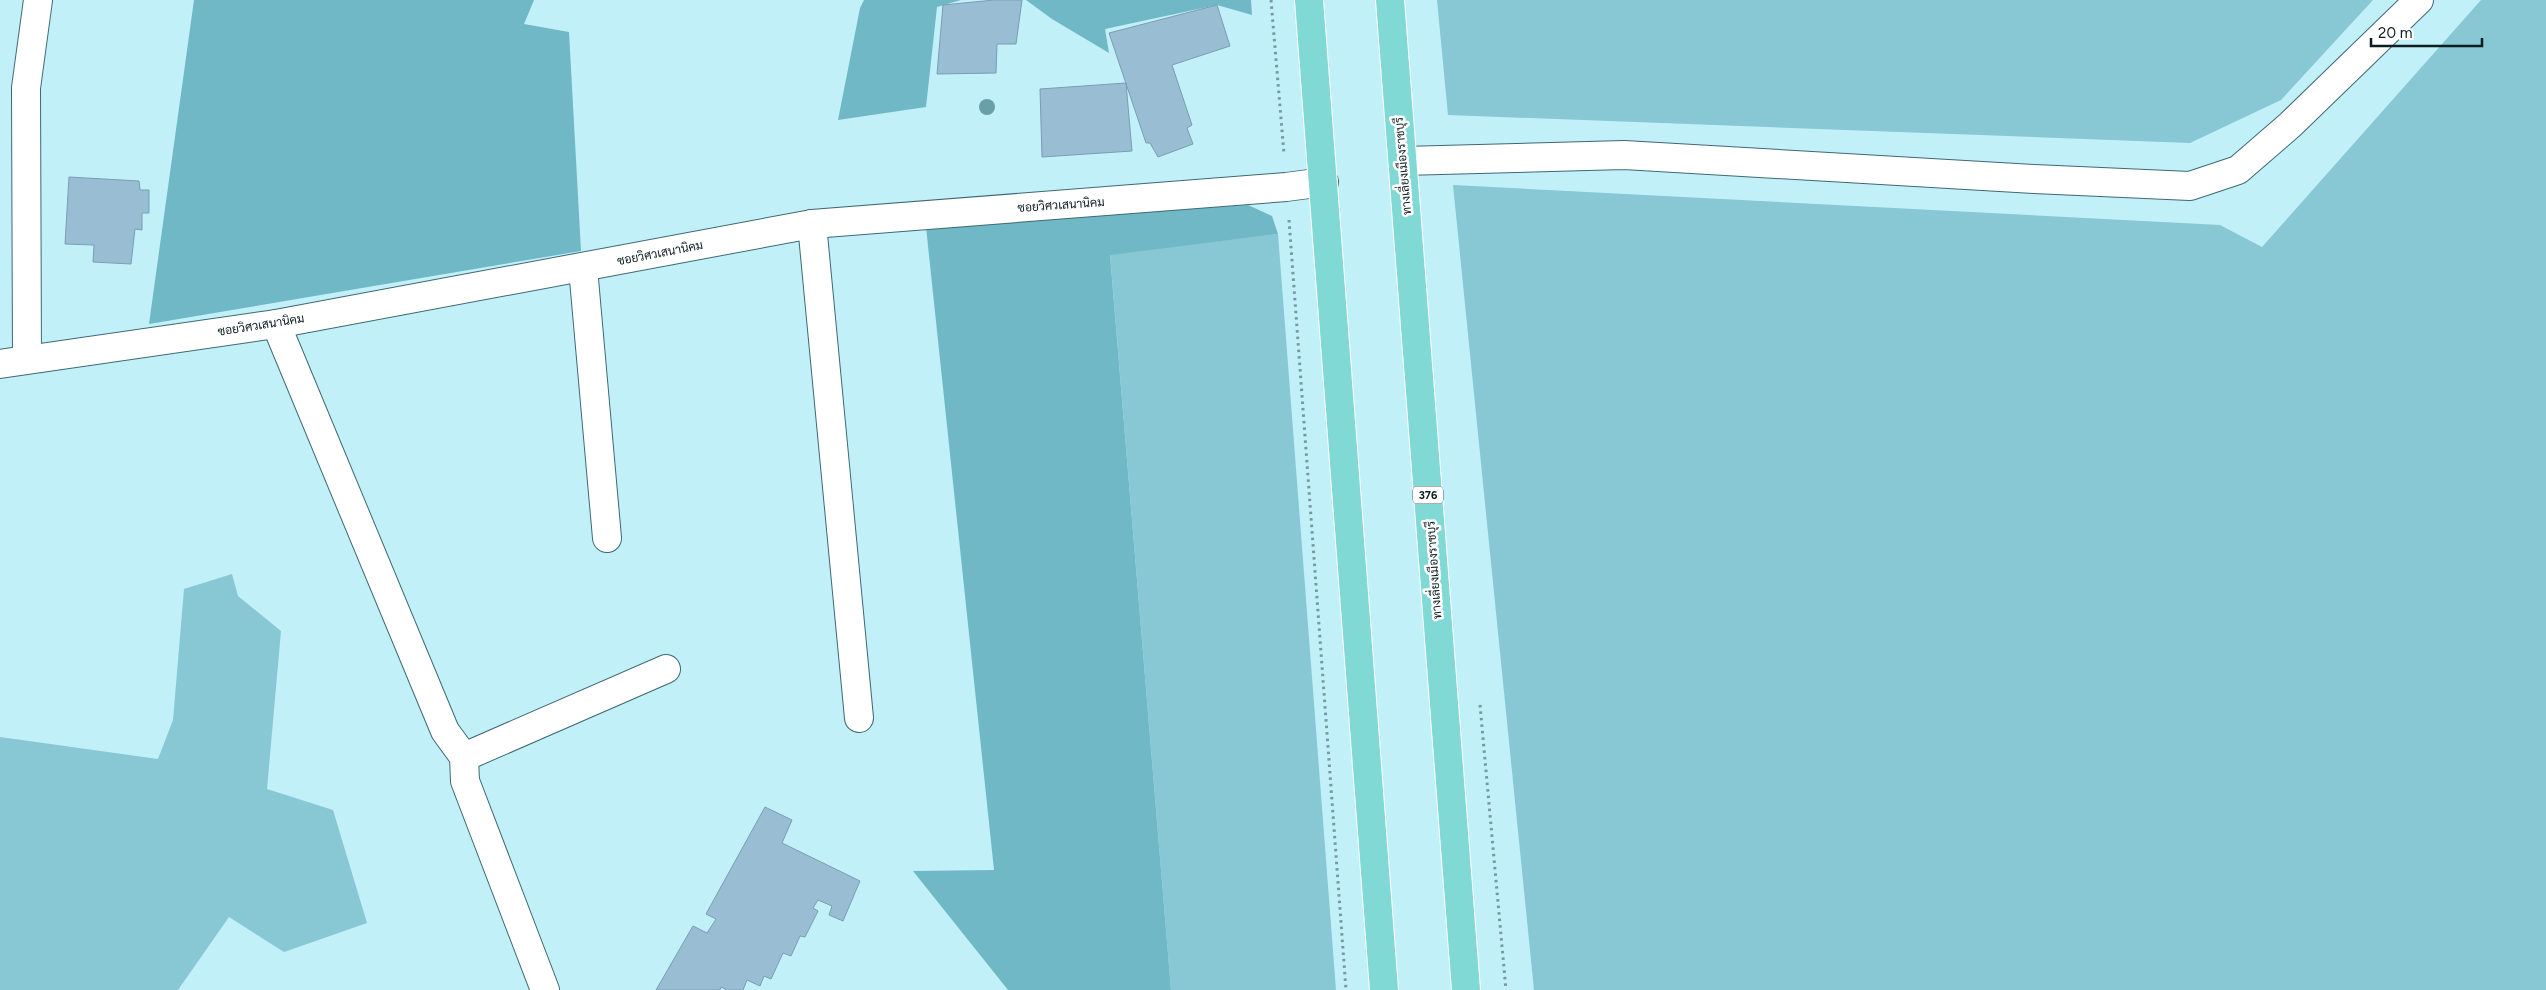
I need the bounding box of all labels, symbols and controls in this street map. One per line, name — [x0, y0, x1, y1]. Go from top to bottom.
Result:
scale bar — [2371, 15, 2482, 47]
text: 20 m — [2378, 24, 2412, 42]
street label: ทางเลี่ยงเมืองราชบุรี — [1388, 116, 1416, 216]
street label: ซอยวิศวเสนานิคม — [1017, 195, 1105, 215]
street label: ซอยวิศวเสนานิคม — [616, 238, 704, 268]
street label: ซอยวิศวเสนานิคม — [217, 311, 305, 339]
road number: 376 — [1413, 486, 1443, 504]
street label: ทางเลี่ยงเมืองราชบุรี — [1420, 520, 1446, 620]

